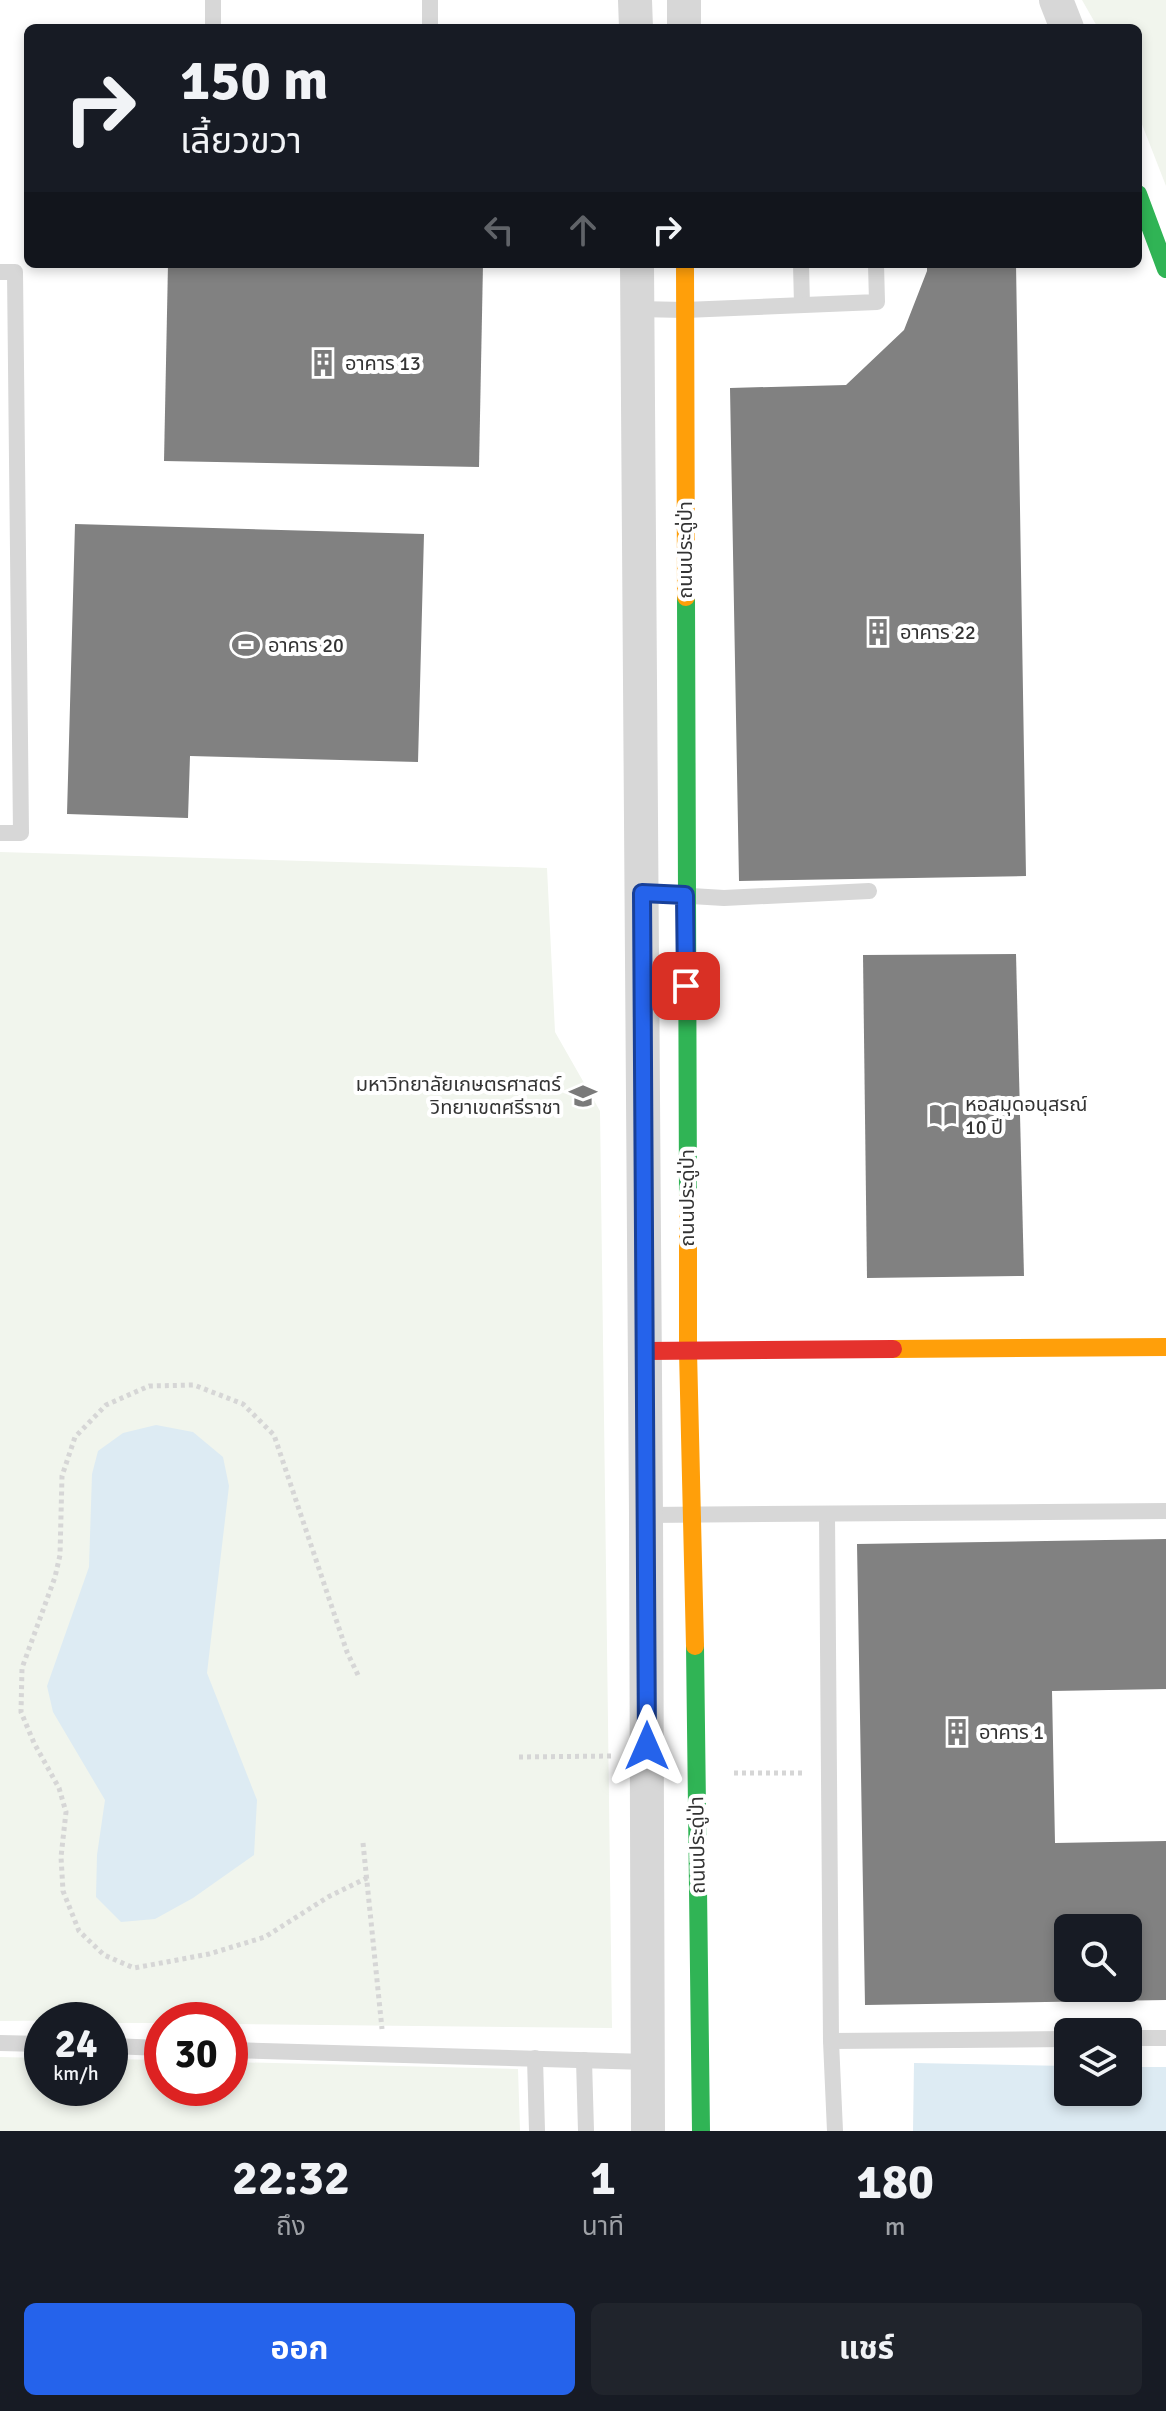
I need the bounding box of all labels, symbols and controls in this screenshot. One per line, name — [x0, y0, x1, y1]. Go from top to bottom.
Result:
text: 150 m — [180, 46, 328, 115]
icon: right — [48, 56, 152, 160]
text: เลี้ยวขวา — [180, 119, 302, 164]
icon: left — [477, 208, 521, 252]
icon: ahead — [561, 208, 605, 252]
icon: right — [645, 208, 689, 252]
building icon: อาคาร 13 — [308, 348, 338, 378]
place label: อาคาร 13 — [345, 351, 421, 376]
street label: ถนนประดู่ป่า — [673, 501, 698, 599]
building icon: อาคาร 22 — [863, 617, 893, 647]
place label: อาคาร 22 — [900, 620, 976, 645]
sports icon: อาคาร 20 — [231, 630, 261, 660]
place label: อาคาร 20 — [268, 633, 344, 658]
pin — [652, 952, 720, 1020]
icon: arrive — [664, 964, 708, 1008]
place label: มหาวิทยาลัยเกษตรศาสตร์ วิทยาเขตศรีราชา — [356, 1072, 562, 1120]
school or university icon: มหาวิทยาลัยเกษตรศาสตร์ วิทยาเขตศรีราชา — [568, 1081, 598, 1111]
place label: หอสมุดอนุสรณ์ 10 ปี — [965, 1092, 1087, 1140]
library icon: หอสมุดอนุสรณ์ 10 ปี — [928, 1100, 958, 1130]
street label: ถนนประดู่ป่า — [675, 1149, 700, 1247]
position arrow — [605, 1704, 689, 1788]
building icon: อาคาร 1 — [942, 1717, 972, 1747]
place label: อาคาร 1 — [979, 1720, 1044, 1745]
street label: ถนนประดู่ป่า — [684, 1796, 711, 1894]
map controls — [1054, 1914, 1142, 2106]
button: search — [1054, 1914, 1142, 2002]
speed limit sign: 30 — [144, 2002, 248, 2106]
button: layers — [1054, 2018, 1142, 2106]
text: 24 — [54, 2019, 98, 2069]
text: km/h — [53, 2061, 99, 2086]
text: 22:32 — [232, 2149, 350, 2208]
text: 1 — [590, 2149, 616, 2208]
text: 180 — [856, 2153, 934, 2212]
text: ถึง — [276, 2211, 306, 2243]
text: นาที — [582, 2211, 624, 2243]
text: m — [885, 2211, 905, 2243]
button: ออก — [24, 2303, 575, 2395]
button: แชร์ — [591, 2303, 1142, 2395]

